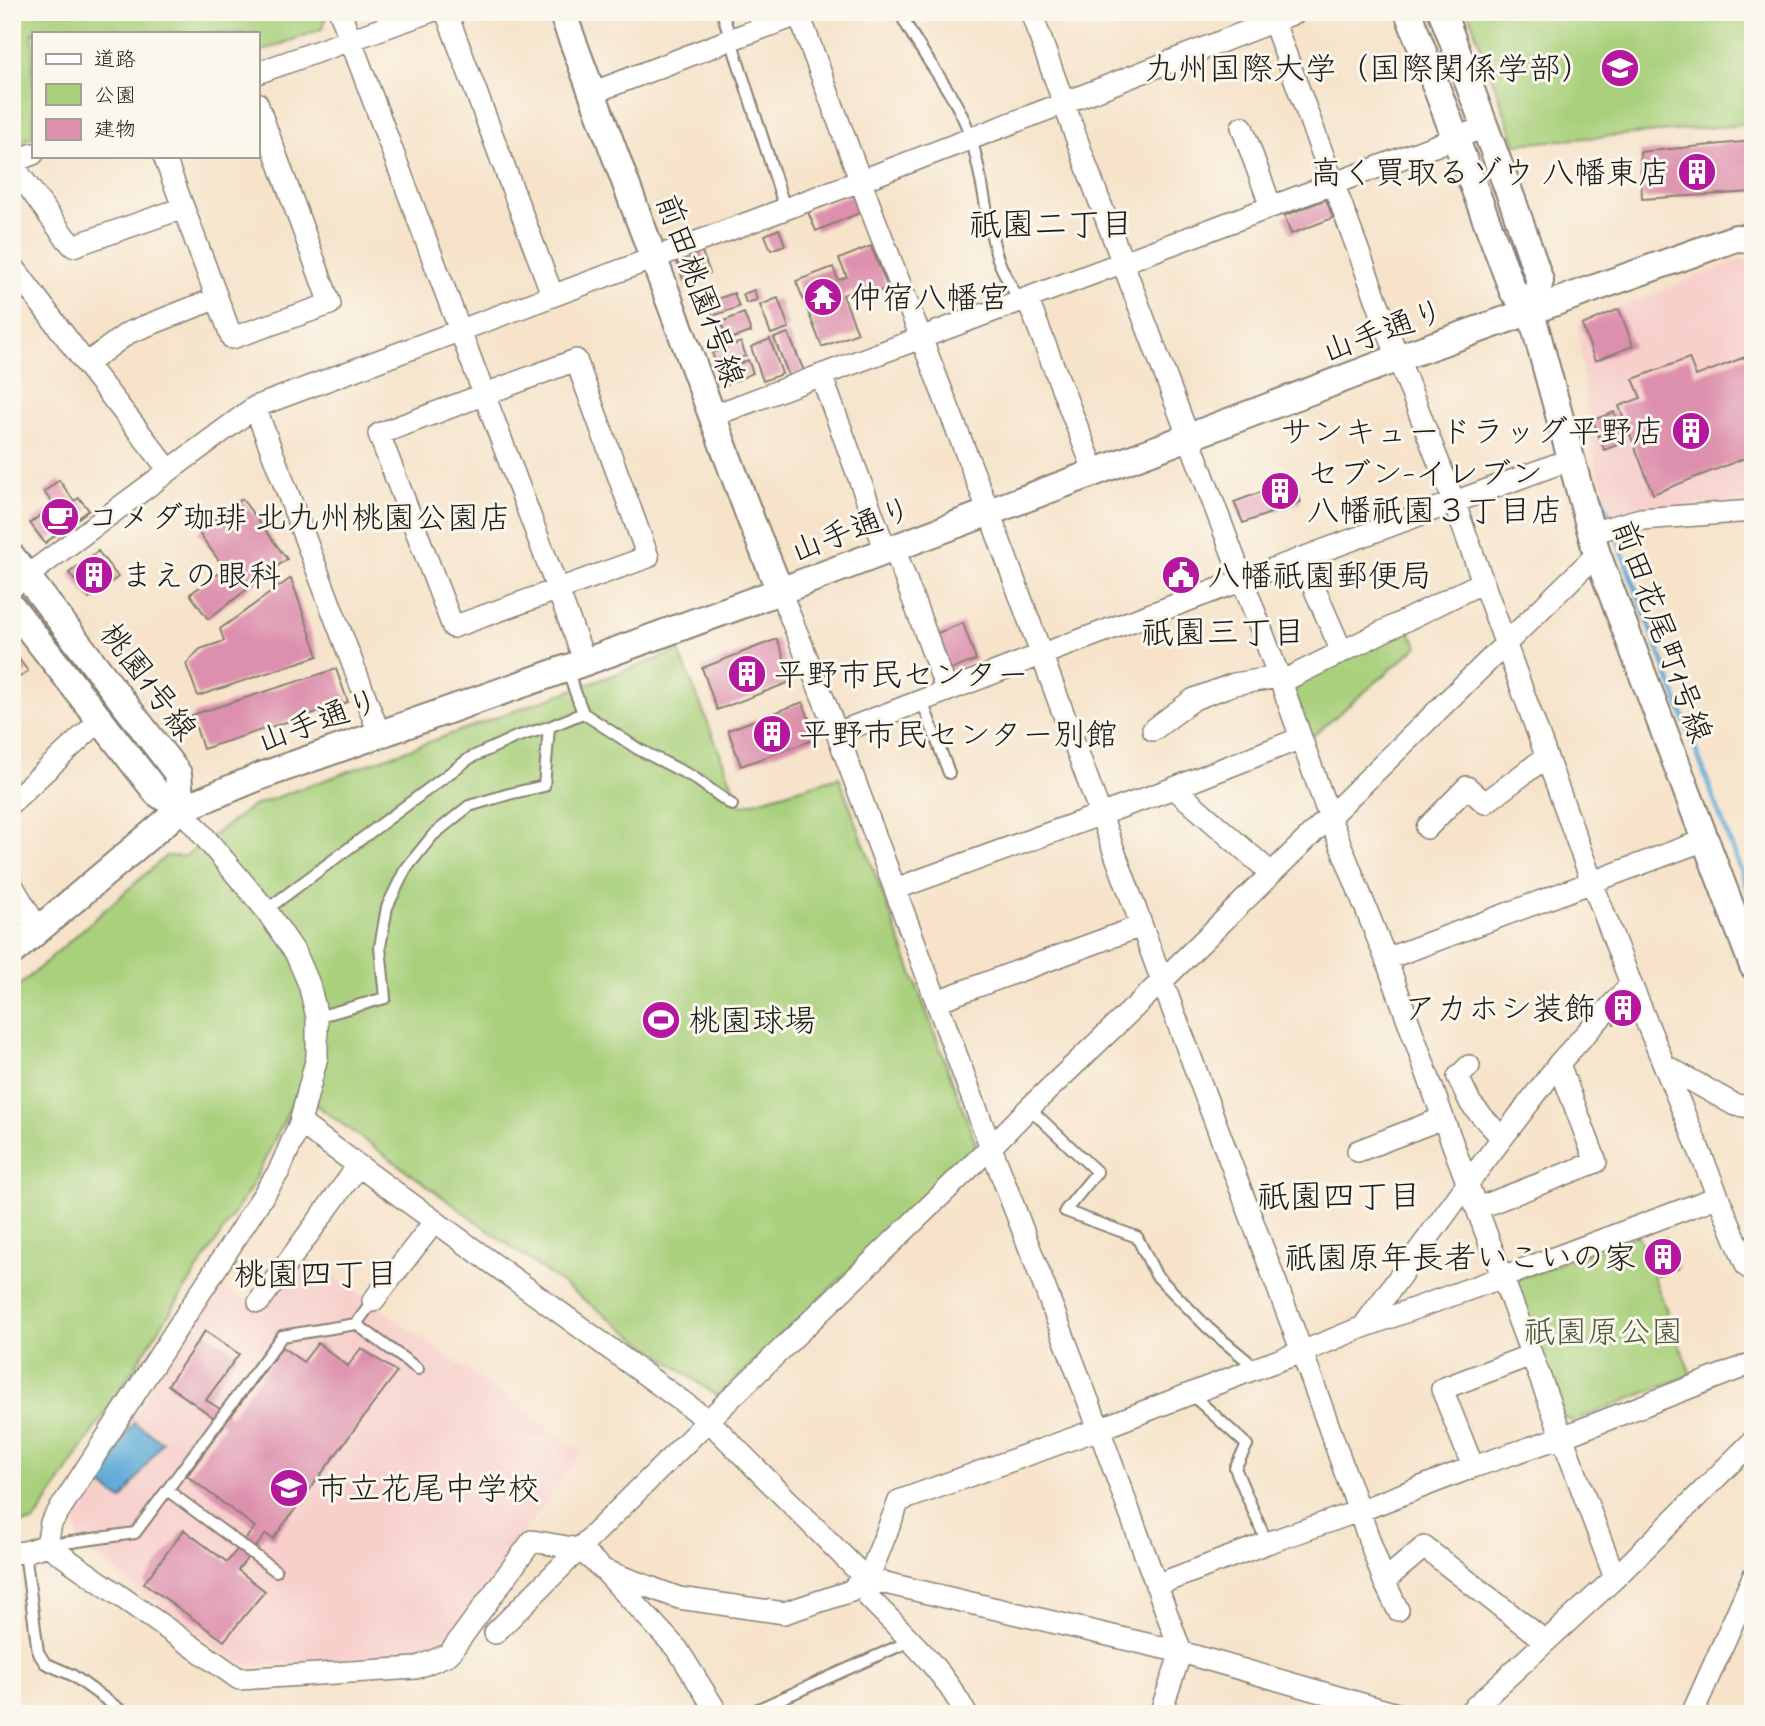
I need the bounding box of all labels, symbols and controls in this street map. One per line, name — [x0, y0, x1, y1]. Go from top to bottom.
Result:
legend — [32, 32, 259, 158]
text: 道路 — [94, 46, 136, 76]
school or university icon: 九州国際大学（国際関係学部） — [1599, 47, 1641, 89]
place label: 九州国際大学（国際関係学部） — [1145, 48, 1593, 95]
text: 公園 — [94, 82, 136, 112]
text: 建物 — [94, 116, 136, 146]
building icon: 高く買取るゾウ 八幡東店 — [1676, 151, 1718, 193]
place label: 高く買取るゾウ 八幡東店 — [1310, 152, 1670, 199]
street label: 前田桃園1号線 — [641, 188, 754, 394]
district label: 祇園二丁目 — [969, 203, 1134, 251]
temple icon: 仲宿八幡宮 — [802, 276, 844, 318]
place label: 仲宿八幡宮 — [850, 277, 1010, 324]
street label: 山手通り — [1316, 289, 1452, 377]
building icon: サンキュードラッグ平野店 — [1670, 410, 1712, 452]
place label: サンキュードラッグ平野店 — [1280, 411, 1664, 458]
place label: セブン-イレブン 八幡祇園３丁目店 — [1307, 453, 1563, 537]
building icon: セブン-イレブン 八幡祇園３丁目店 — [1259, 470, 1301, 512]
street label: 山手通り — [784, 487, 920, 577]
cafe icon: コメダ珈琲 北九州桃園公園店 — [39, 496, 81, 538]
place label: コメダ珈琲 北九州桃園公園店 — [87, 497, 511, 544]
street label: 前田花尾町1号線 — [1598, 514, 1722, 750]
building icon: まえの眼科 — [73, 554, 115, 596]
public building icon: 八幡祇園郵便局 — [1160, 554, 1202, 596]
place label: まえの眼科 — [121, 555, 281, 602]
place label: 八幡祇園郵便局 — [1208, 555, 1432, 602]
district label: 祇園三丁目 — [1141, 611, 1306, 659]
street label: 桃園1号線 — [86, 614, 207, 752]
building icon: 平野市民センター — [726, 653, 768, 695]
place label: 平野市民センター — [774, 654, 1029, 701]
street label: 山手通り — [251, 679, 387, 767]
building icon: 平野市民センター別館 — [751, 713, 793, 755]
place label: 平野市民センター別館 — [799, 714, 1118, 761]
building icon: アカホシ装飾 — [1602, 987, 1644, 1029]
place label: アカホシ装飾 — [1404, 988, 1596, 1035]
sports icon: 桃園球場 — [640, 999, 682, 1041]
place label: 桃園球場 — [688, 1000, 816, 1047]
district label: 祇園四丁目 — [1257, 1175, 1422, 1223]
building icon: 祇園原年長者いこいの家 — [1642, 1236, 1684, 1278]
place label: 祇園原年長者いこいの家 — [1284, 1237, 1636, 1284]
district label: 桃園四丁目 — [234, 1253, 399, 1301]
park label: 祇園原公園 — [1523, 1311, 1683, 1358]
school or university icon: 市立花尾中学校 — [268, 1467, 310, 1509]
place label: 市立花尾中学校 — [316, 1468, 540, 1515]

